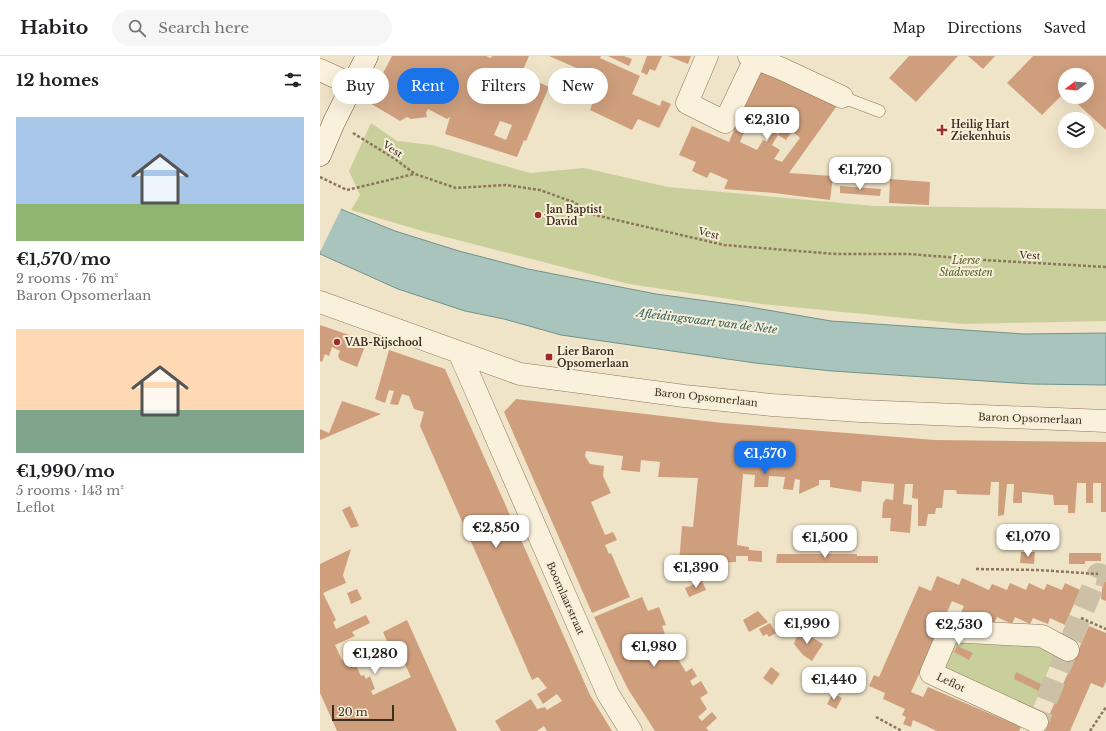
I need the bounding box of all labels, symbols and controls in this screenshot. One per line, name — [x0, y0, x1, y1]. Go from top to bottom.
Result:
search box — [112, 10, 392, 46]
text: Habito — [20, 16, 88, 39]
icon: search — [126, 17, 148, 39]
text: Search here — [158, 18, 249, 37]
text: Map — [893, 19, 925, 37]
text: Directions — [947, 19, 1022, 37]
text: Saved — [1044, 19, 1086, 37]
chip: Buy — [332, 68, 389, 104]
chip: Rent — [397, 68, 459, 104]
chip: Filters — [467, 68, 540, 104]
chip: New — [548, 68, 608, 104]
north arrow — [1058, 68, 1094, 104]
map controls — [1058, 68, 1094, 148]
icon: filters — [282, 69, 304, 91]
text: 12 homes — [16, 70, 99, 91]
pin: €2,310 — [734, 107, 800, 141]
text: €2,310 — [744, 111, 790, 128]
button: layers — [1058, 112, 1094, 148]
place label: Heilig Hart Ziekenhuis — [951, 118, 1011, 143]
marker: Heilig Hart Ziekenhuis — [936, 124, 948, 136]
street label: Vest — [380, 138, 405, 161]
icon: home — [124, 143, 196, 215]
pin: €1,720 — [827, 157, 893, 191]
text: €1,720 — [838, 161, 882, 178]
place label: Jan Baptist David — [544, 203, 602, 228]
marker: Jan Baptist David — [533, 210, 543, 220]
street label: Vest — [696, 224, 721, 242]
street label: Vest — [1018, 248, 1041, 263]
text: €1,570/mo — [16, 249, 111, 270]
park label: Lierse Stadsvesten — [939, 254, 993, 279]
text: 2 rooms · 76 m² — [16, 270, 118, 287]
text: Baron Opsomerlaan — [16, 287, 151, 304]
water label: Afleidingsvaart van de Nete — [634, 305, 778, 337]
place label: VAB-Rijschool — [344, 336, 422, 349]
marker: VAB-Rijschool — [332, 337, 342, 347]
place label: Lier Baron Opsomerlaan — [557, 345, 630, 370]
marker: Lier Baron Opsomerlaan — [544, 352, 554, 362]
icon: home — [124, 355, 196, 427]
street label: Baron Opsomerlaan — [654, 386, 758, 409]
street label: Baron Opsomerlaan — [978, 410, 1082, 427]
pin: €1,570 — [732, 441, 798, 475]
text: €1,570 — [743, 445, 787, 462]
text: €1,990/mo — [16, 461, 115, 482]
text: 5 rooms · 143 m² — [16, 482, 124, 499]
text: Leflot — [16, 499, 55, 516]
pin: €2,850 — [463, 515, 529, 549]
text: €2,850 — [472, 519, 520, 536]
pin: €1,070 — [995, 524, 1061, 558]
pin: €1,500 — [792, 525, 858, 559]
text: €1,070 — [1005, 528, 1051, 545]
text: €1,500 — [802, 529, 848, 546]
pin: €1,390 — [663, 555, 729, 589]
text: €1,390 — [673, 559, 719, 576]
street label: Boomlaarstraat — [544, 560, 588, 637]
pin: €1,990 — [774, 611, 840, 645]
pin: €2,530 — [926, 612, 992, 646]
text: €1,990 — [784, 615, 830, 632]
text: €2,530 — [935, 616, 983, 633]
pin: €1,980 — [621, 634, 687, 668]
text: €1,980 — [631, 638, 677, 655]
pin: €1,280 — [342, 641, 408, 675]
text: €1,280 — [352, 645, 398, 662]
pin: €1,440 — [801, 667, 867, 701]
street label: Leflot — [934, 670, 967, 695]
text: €1,440 — [811, 671, 857, 688]
scale bar — [332, 703, 394, 722]
text: 20 m — [338, 705, 368, 719]

